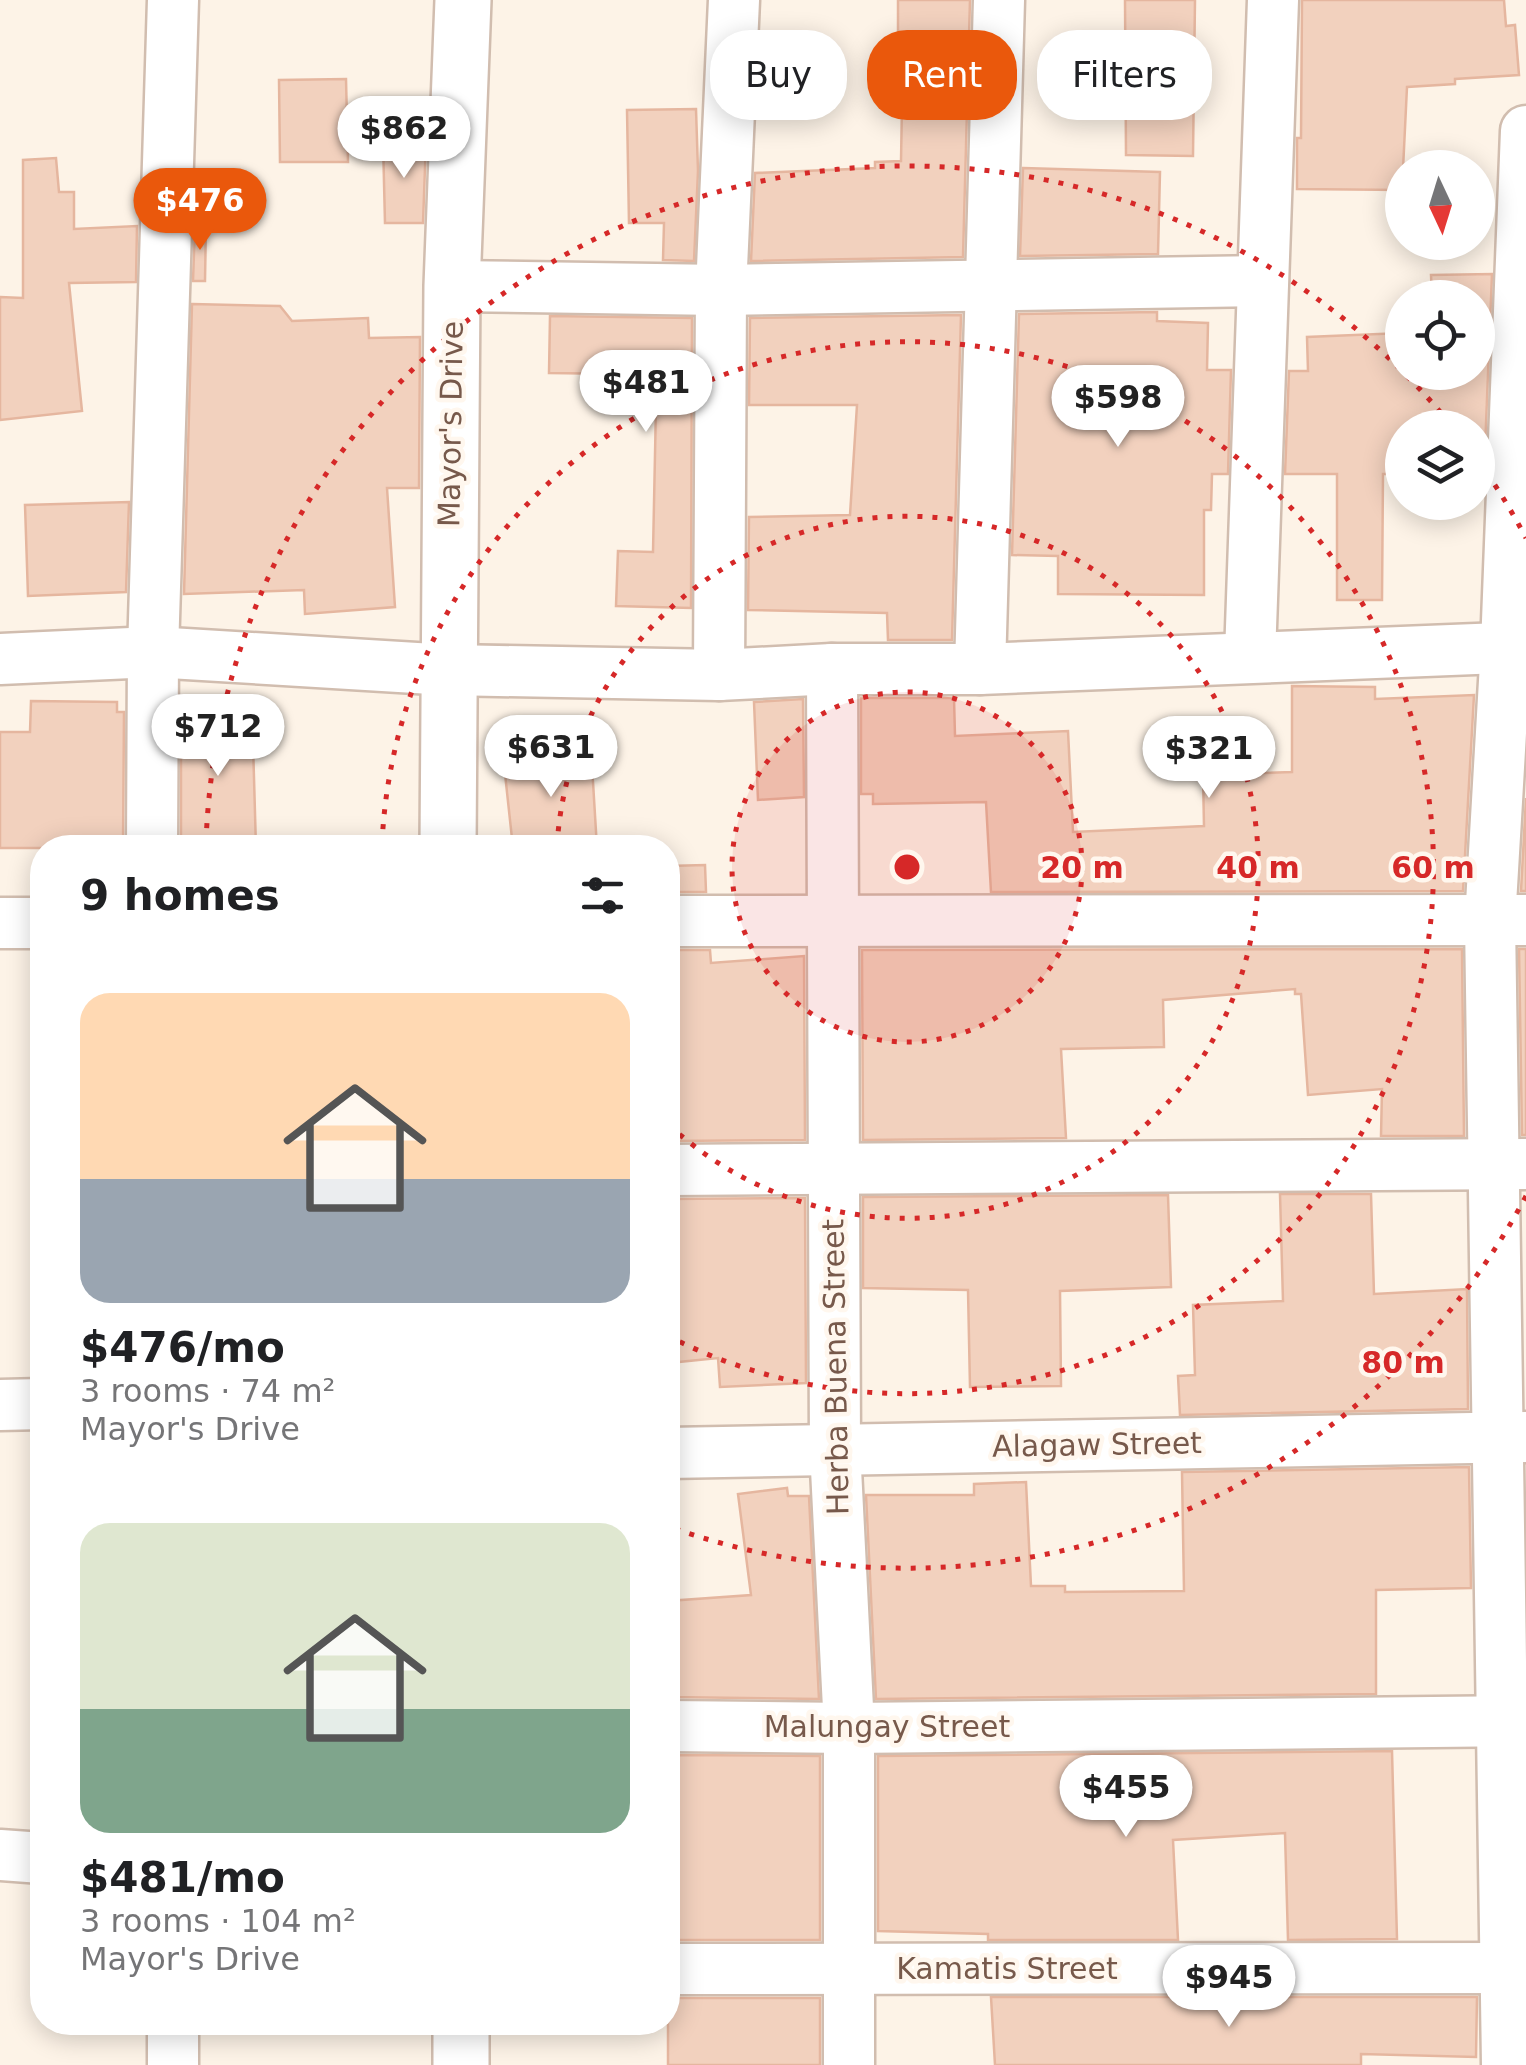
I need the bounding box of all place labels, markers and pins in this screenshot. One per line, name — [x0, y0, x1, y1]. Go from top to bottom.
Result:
pin: $862 — [345, 96, 463, 181]
pin: $476 — [141, 168, 259, 253]
pin: $481 — [587, 350, 705, 435]
pin: $598 — [1059, 365, 1177, 450]
pin: $712 — [159, 694, 277, 779]
pin: $631 — [492, 715, 610, 800]
pin: $321 — [1150, 716, 1268, 801]
centre of rings — [889, 849, 925, 885]
pin: $455 — [1067, 1755, 1185, 1840]
pin: $945 — [1170, 1945, 1288, 2030]

